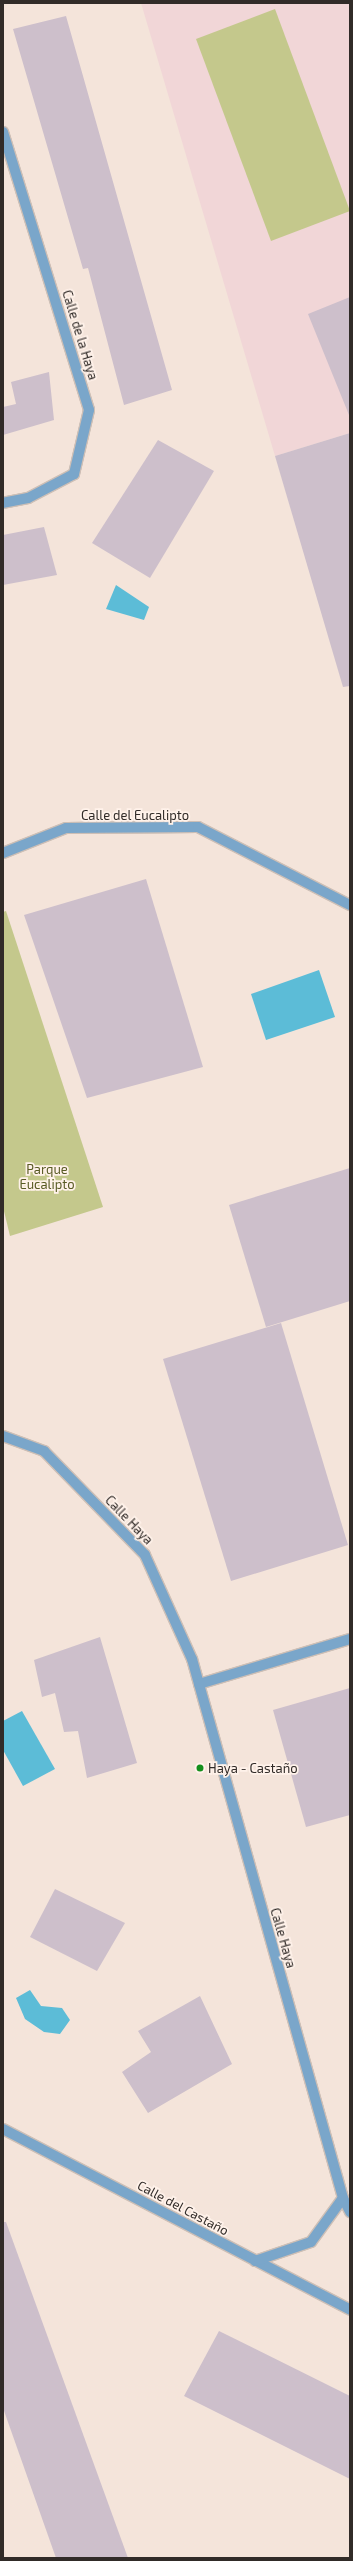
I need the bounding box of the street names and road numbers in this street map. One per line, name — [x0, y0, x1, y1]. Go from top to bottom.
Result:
street label: Calle de la Haya — [59, 288, 101, 382]
street label: Calle del Eucalipto — [81, 807, 189, 823]
street label: Calle Haya — [102, 1492, 156, 1548]
street label: Calle Haya — [267, 1906, 299, 1970]
street label: Calle del Castaño — [135, 2177, 231, 2239]

